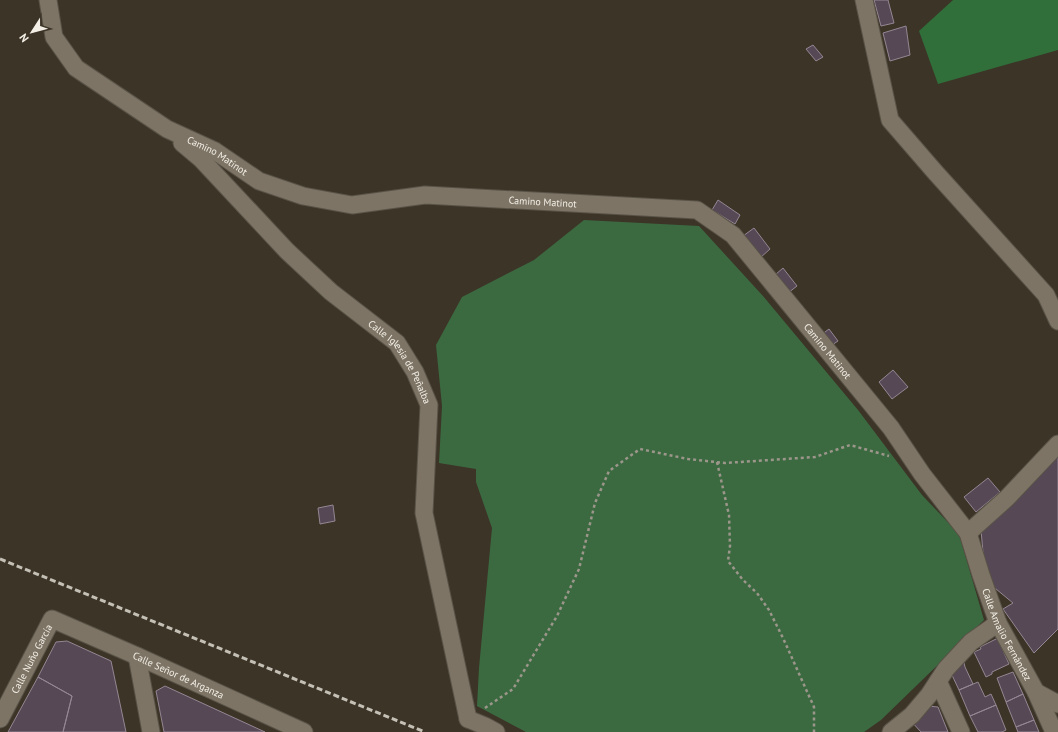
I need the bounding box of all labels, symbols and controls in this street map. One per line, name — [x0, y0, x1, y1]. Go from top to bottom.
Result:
north arrow — [12, 12, 52, 52]
text: N — [16, 31, 32, 45]
street label: Camino Matinot — [185, 133, 251, 178]
street label: Camino Matinot — [508, 193, 578, 210]
street label: Calle Iglesia de Peñalba — [366, 317, 434, 406]
street label: Camino Matinot — [801, 320, 855, 382]
street label: Calle Amalio Fernández — [980, 587, 1035, 683]
street label: Calle Nuño García — [8, 622, 55, 696]
street label: Calle Señor de Arganza — [131, 649, 226, 701]

